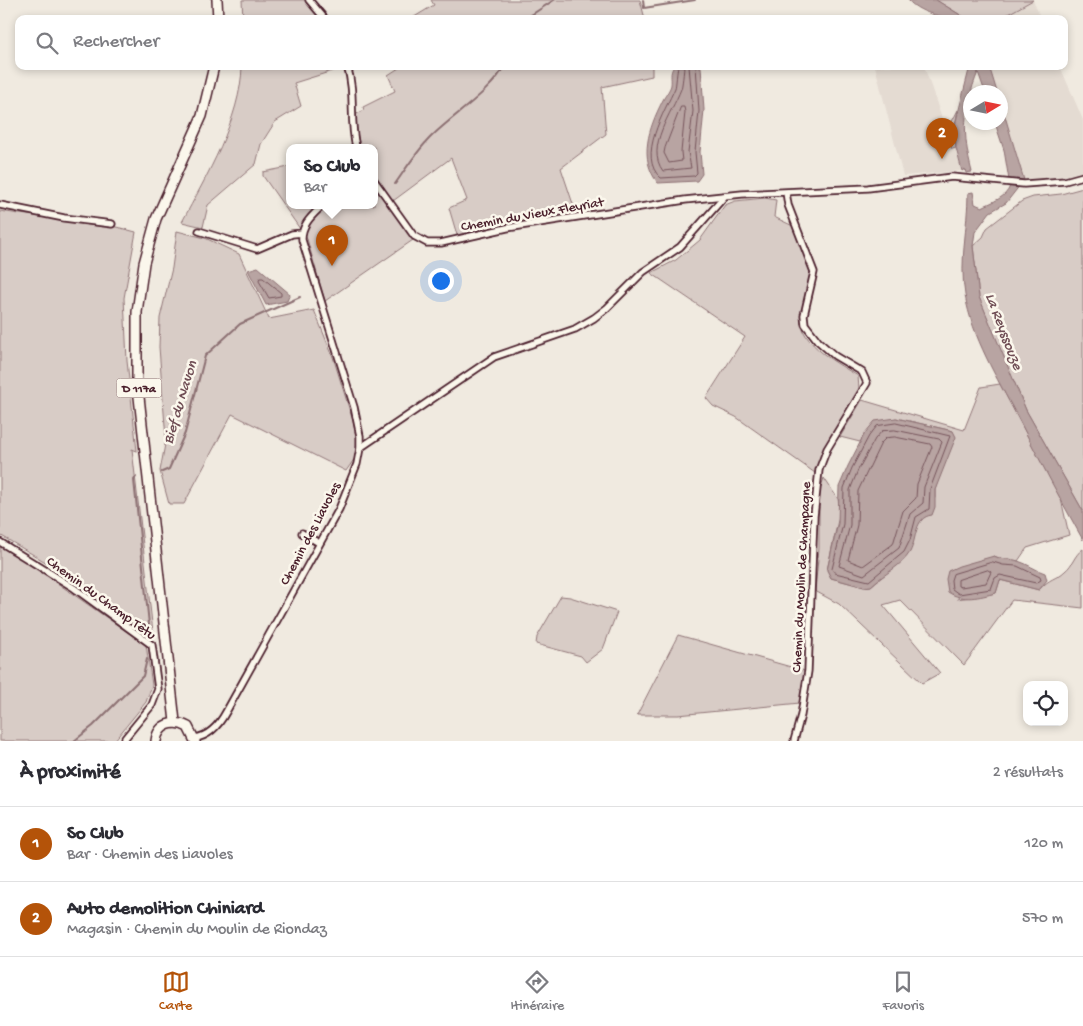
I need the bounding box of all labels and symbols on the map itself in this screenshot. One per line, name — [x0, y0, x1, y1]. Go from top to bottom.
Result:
north arrow — [963, 85, 1008, 130]
pin: 2 — [926, 118, 958, 159]
street label: Chemin du Vieux Fleyriat — [460, 194, 606, 236]
pin: 1 — [316, 225, 348, 266]
your location — [428, 268, 454, 294]
water label: La Reyssouze — [980, 291, 1026, 374]
water label: Bief du Navon — [160, 358, 202, 446]
road number: D 117a — [116, 378, 162, 398]
street label: Chemin des Liavoles — [277, 479, 346, 588]
street label: Chemin du Moulin de Champagne — [789, 481, 816, 673]
street label: Chemin du Champ Têtu — [42, 554, 159, 645]

